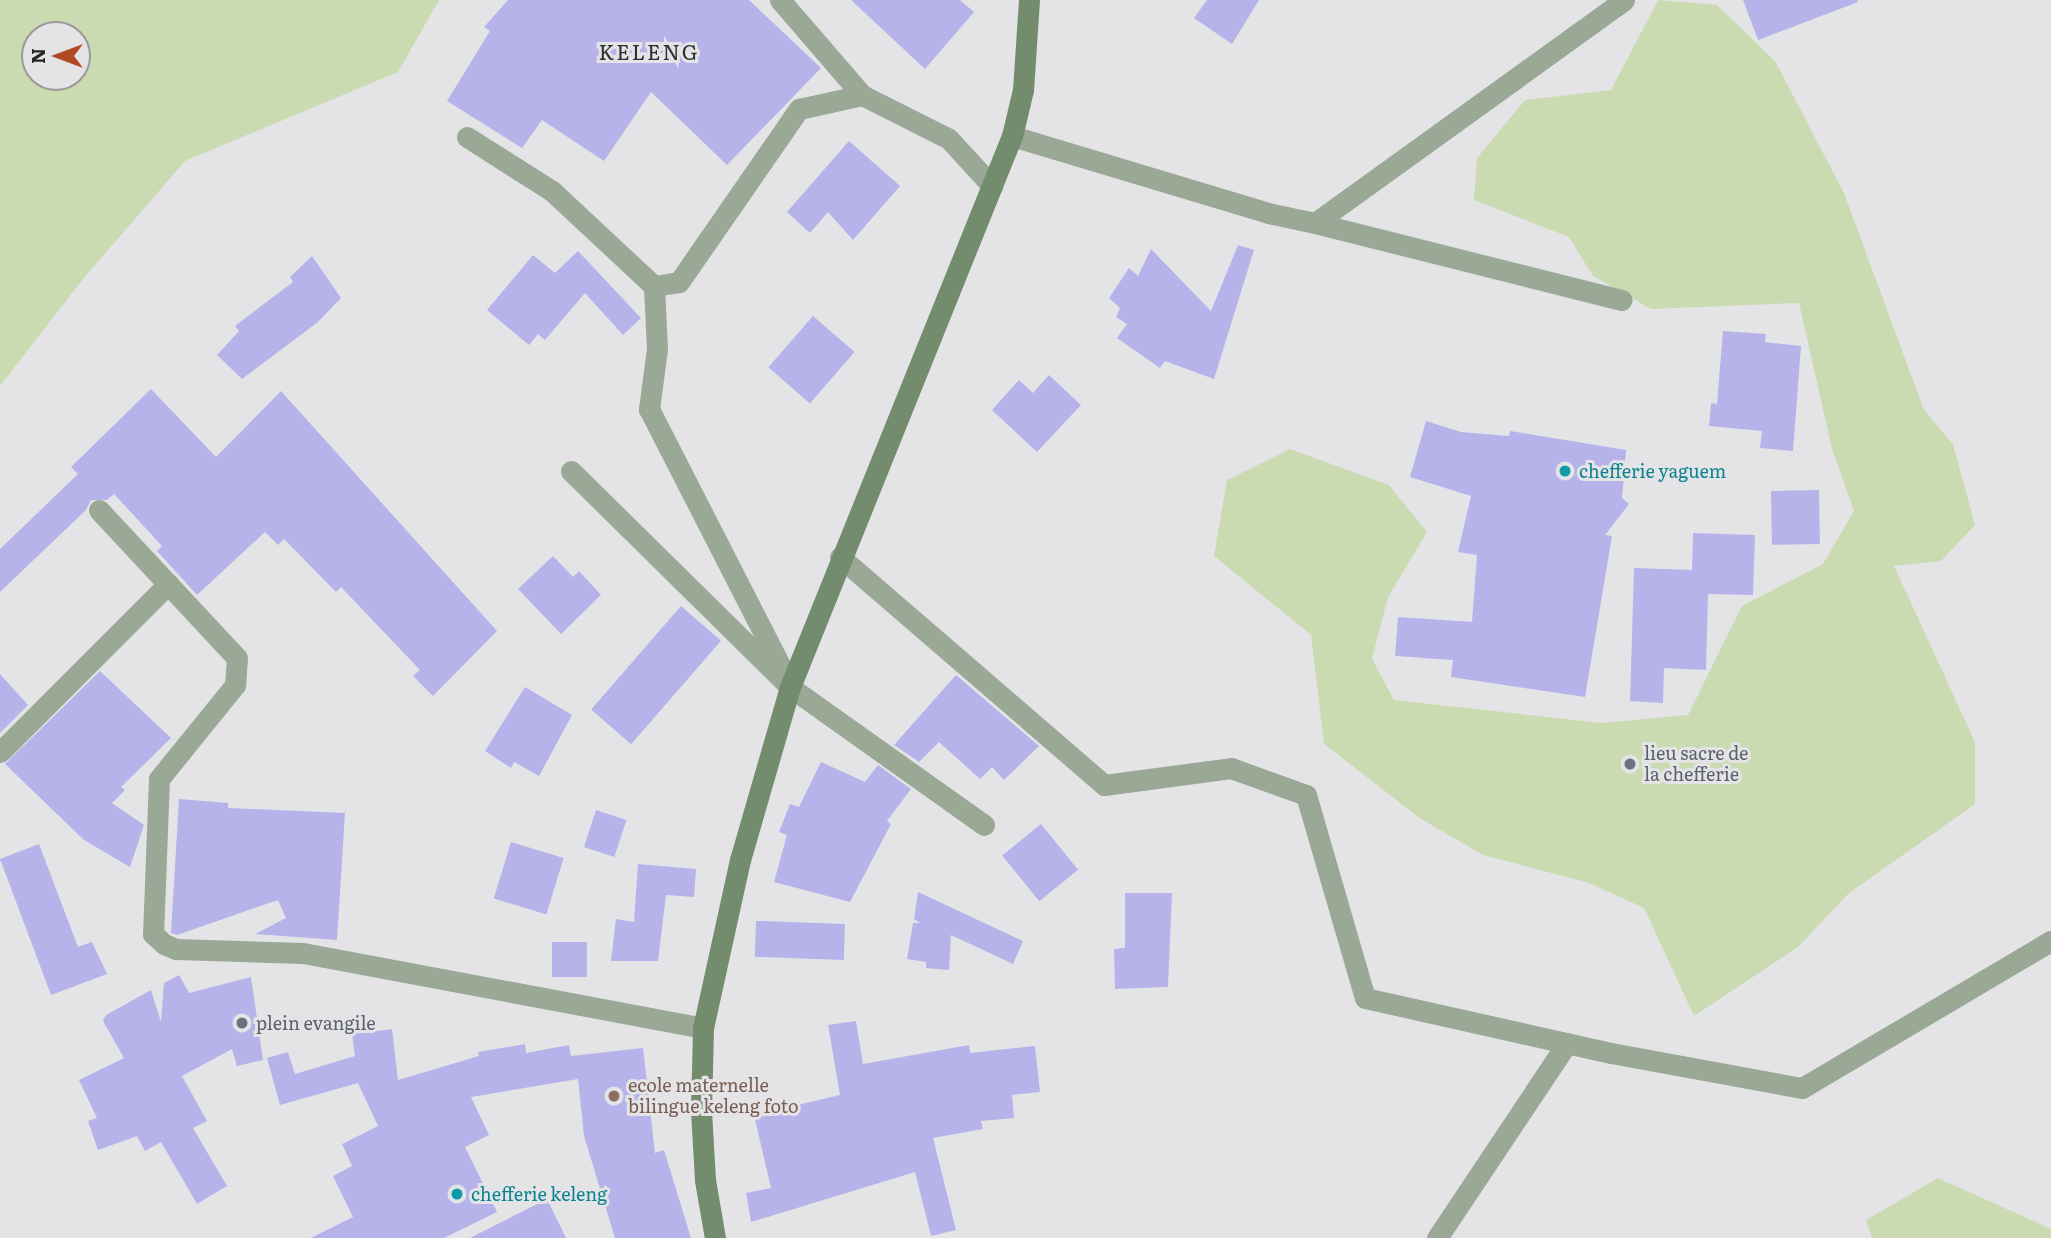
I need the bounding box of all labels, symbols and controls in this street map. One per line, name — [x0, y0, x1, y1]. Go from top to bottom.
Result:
north arrow — [21, 21, 91, 91]
district label: KELENG — [599, 38, 699, 64]
text: N — [23, 48, 51, 64]
place label: chefferie yaguem — [1579, 460, 1726, 482]
marker: chefferie yaguem — [1557, 463, 1573, 479]
place label: lieu sacre de la chefferie — [1644, 743, 1748, 786]
marker: lieu sacre de la chefferie — [1622, 756, 1638, 772]
place label: plein evangile — [256, 1012, 376, 1034]
marker: plein evangile — [234, 1015, 250, 1031]
place label: ecole maternelle bilingue keleng foto — [628, 1075, 798, 1118]
marker: ecole maternelle bilingue keleng foto — [606, 1088, 622, 1104]
place label: chefferie keleng — [471, 1183, 607, 1205]
marker: chefferie keleng — [449, 1186, 465, 1202]

